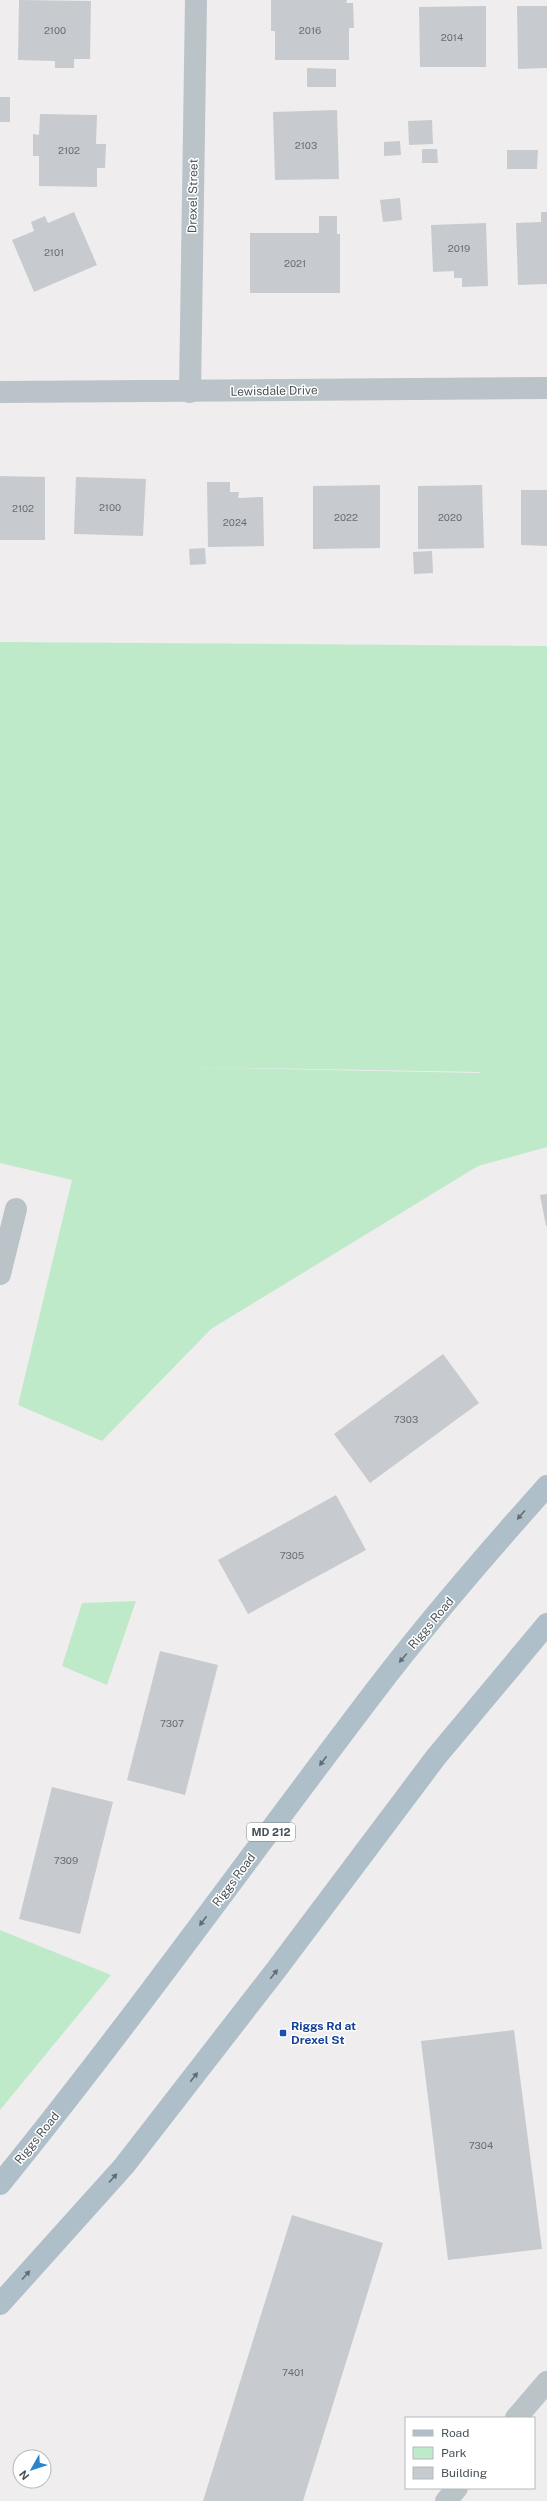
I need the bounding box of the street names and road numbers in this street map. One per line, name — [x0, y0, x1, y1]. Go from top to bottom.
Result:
street label: Drexel Street — [185, 158, 201, 233]
street label: Lewisdale Drive — [230, 383, 318, 399]
street label: Riggs Road — [405, 1594, 457, 1652]
road number: MD 212 — [247, 1823, 295, 1841]
street label: Riggs Road — [209, 1851, 259, 1909]
street label: Riggs Road — [12, 2109, 62, 2167]

